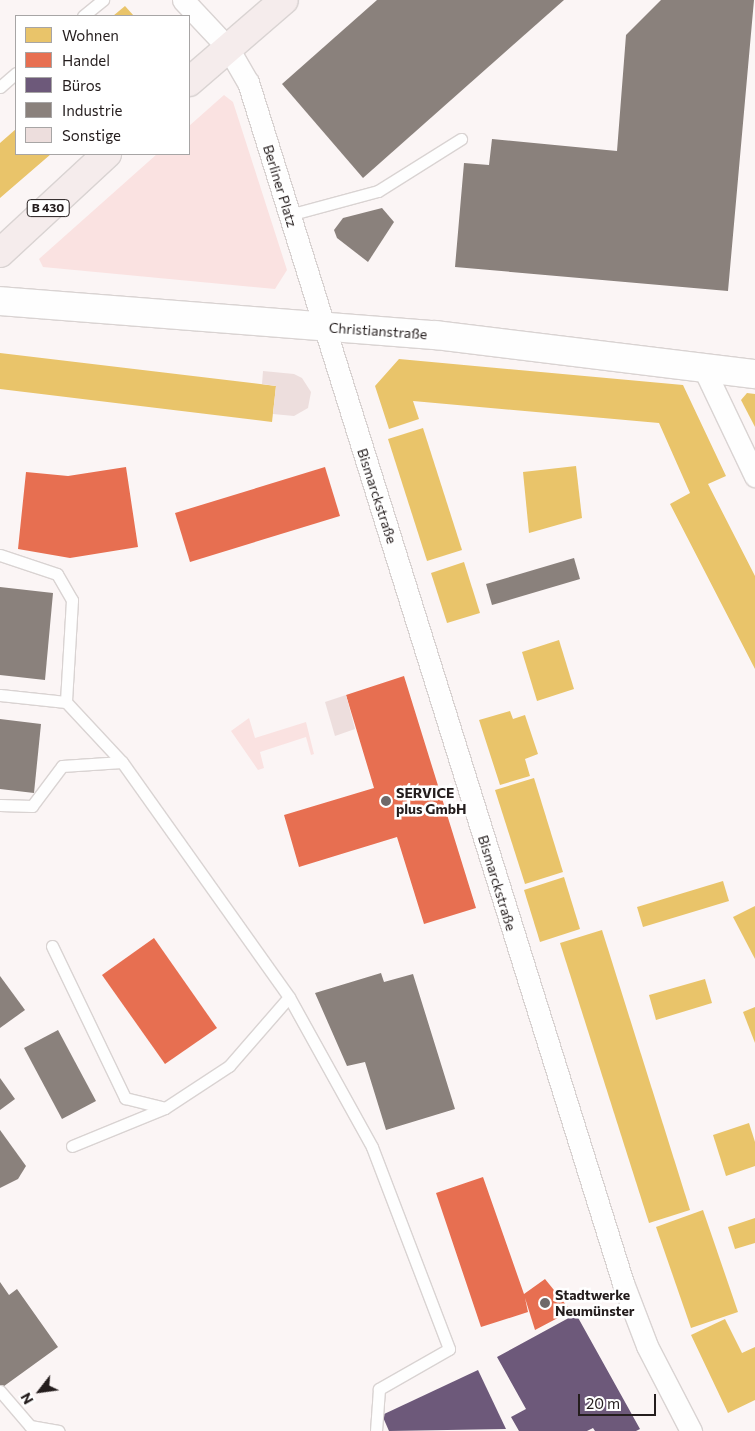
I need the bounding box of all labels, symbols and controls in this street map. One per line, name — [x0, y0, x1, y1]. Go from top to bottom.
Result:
legend — [15, 15, 190, 155]
text: Wohnen — [62, 26, 119, 44]
text: Handel — [62, 51, 110, 69]
text: Büros — [62, 76, 101, 94]
text: Industrie — [62, 101, 123, 119]
text: Sonstige — [62, 126, 121, 144]
street label: Berliner Platz — [260, 143, 300, 229]
road number: B 430 — [26, 198, 70, 218]
street label: Christianstraße — [328, 319, 428, 343]
street label: Bismarckstraße — [354, 446, 400, 546]
place label: SERVICE plus GmbH — [396, 785, 466, 818]
marker: SERVICE plus GmbH — [380, 795, 392, 807]
street label: Bismarckstraße — [474, 833, 520, 933]
place label: Stadtwerke Neumünster — [555, 1287, 635, 1320]
marker: Stadtwerke Neumünster — [539, 1297, 551, 1309]
north arrow — [15, 1366, 65, 1416]
scale bar — [580, 1384, 658, 1416]
text: N — [17, 1390, 37, 1408]
text: 20 m — [586, 1394, 620, 1412]

